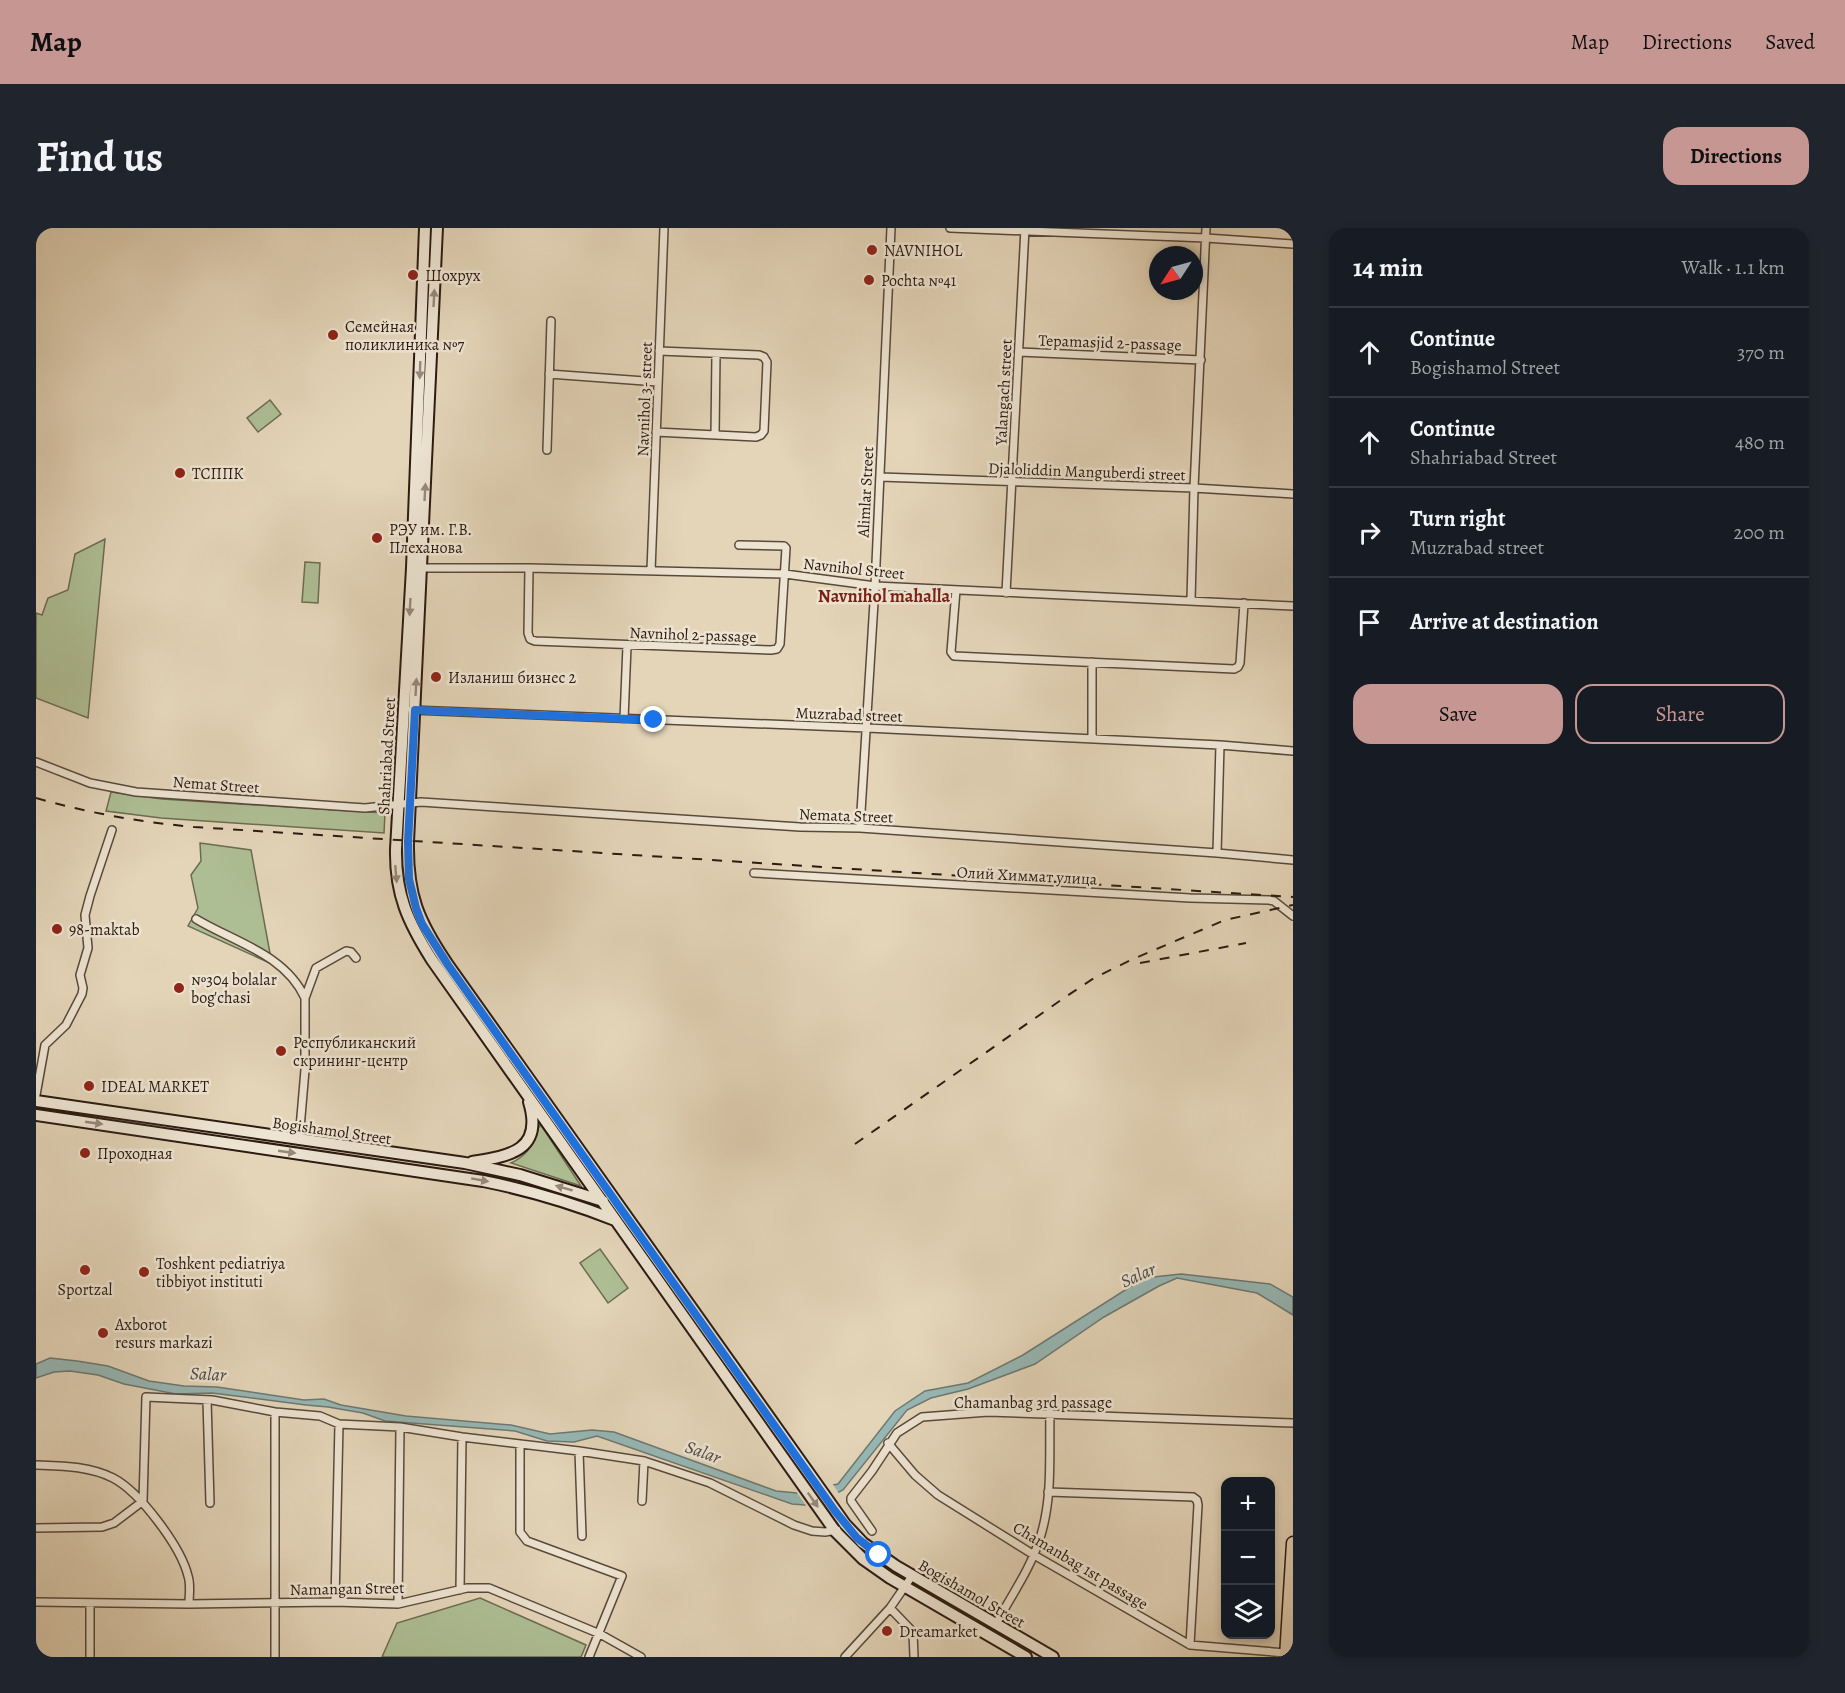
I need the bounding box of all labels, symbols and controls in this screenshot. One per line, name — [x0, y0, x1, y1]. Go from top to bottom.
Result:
text: Map — [30, 23, 82, 61]
text: Map — [1571, 28, 1609, 56]
text: Directions — [1642, 28, 1732, 56]
text: Saved — [1765, 28, 1815, 56]
button: Directions — [1663, 127, 1809, 185]
text: Find us — [36, 128, 163, 185]
place label: NAVNIHOL — [884, 240, 963, 262]
marker: NAVNIHOL — [865, 243, 879, 257]
north arrow — [1149, 246, 1203, 300]
text: 14 min — [1353, 250, 1423, 285]
text: Walk · 1.1 km — [1682, 254, 1785, 281]
place label: Шохрух — [425, 265, 481, 287]
marker: Шохрух — [406, 268, 420, 282]
place label: Pochta №41 — [881, 270, 957, 292]
marker: Pochta №41 — [862, 273, 876, 287]
one-way arrow — [430, 288, 439, 307]
place label: Cемейная поликлиника №7 — [345, 316, 465, 356]
text: Continue — [1410, 324, 1495, 354]
marker: Cемейная поликлиника №7 — [326, 328, 340, 342]
street label: Tepamasjid 2-passage — [1038, 330, 1182, 356]
icon: ahead — [1353, 336, 1386, 369]
street label: Yalangach street — [990, 338, 1018, 447]
text: 370 m — [1737, 339, 1785, 366]
street label: Navnihol 3- street — [632, 341, 658, 457]
text: Bogishamol Street — [1410, 354, 1560, 381]
one-way arrow — [416, 361, 425, 380]
text: Continue — [1410, 414, 1495, 444]
icon: ahead — [1353, 426, 1386, 459]
text: 480 m — [1735, 429, 1785, 456]
text: Shahriabad Street — [1410, 444, 1557, 471]
street label: Аlimlar Street — [853, 446, 879, 539]
street label: Djaloliddin Manguberdi street — [988, 458, 1186, 486]
place label: ТСППК — [192, 463, 244, 485]
marker: ТСППК — [173, 466, 187, 480]
one-way arrow — [421, 483, 430, 502]
text: Turn right — [1410, 504, 1506, 534]
icon: right — [1353, 516, 1386, 549]
place label: РЭУ им. Г.В. Плеханова — [389, 519, 472, 559]
text: 200 m — [1734, 519, 1785, 546]
marker: РЭУ им. Г.В. Плеханова — [370, 531, 384, 545]
text: Muzrabad street — [1410, 534, 1544, 561]
street label: Navnihol Street — [802, 553, 906, 585]
district label: Navnihol mahalla — [818, 584, 950, 608]
one-way arrow — [405, 598, 414, 617]
icon: arrive — [1353, 606, 1386, 639]
text: Arrive at destination — [1410, 607, 1599, 637]
street label: Navnihol 2-passage — [629, 622, 757, 648]
place label: Изланиш бизнес 2 — [448, 667, 577, 689]
marker: Изланиш бизнес 2 — [429, 670, 443, 684]
one-way arrow — [411, 678, 420, 697]
button: Save — [1353, 684, 1563, 744]
button: Share — [1575, 684, 1785, 744]
street label: Shahriabad Street — [373, 697, 401, 815]
street label: Muzrabad street — [795, 702, 903, 728]
route end — [640, 706, 666, 732]
street label: Nemat Street — [172, 771, 260, 799]
street label: Nemata Street — [798, 803, 894, 829]
street label: Олий Химмат улица — [956, 861, 1098, 891]
one-way arrow — [392, 864, 401, 883]
place label: 98-maktab — [69, 919, 140, 941]
marker: 98-maktab — [50, 922, 64, 936]
place label: №304 bolalar bog'chasi — [191, 969, 277, 1009]
marker: №304 bolalar bog'chasi — [172, 981, 186, 995]
place label: Республиканский скрининг-центр — [293, 1032, 416, 1072]
marker: Республиканский скрининг-центр — [274, 1044, 288, 1058]
place label: IDEAL MARKET — [101, 1076, 209, 1098]
marker: IDEAL MARKET — [82, 1079, 96, 1093]
street label: Bogishamol Street — [271, 1112, 393, 1150]
one-way arrow — [84, 1119, 103, 1128]
place label: Проходная — [97, 1143, 173, 1165]
marker: Проходная — [78, 1146, 92, 1160]
one-way arrow — [277, 1147, 296, 1156]
one-way arrow — [470, 1176, 489, 1185]
one-way arrow — [555, 1183, 573, 1192]
place label: Toshkent pediatriya tibbiyot instituti — [156, 1253, 286, 1293]
water label: Salar — [1117, 1256, 1160, 1293]
marker: Sportzal — [78, 1263, 92, 1277]
marker: Toshkent pediatriya tibbiyot instituti — [137, 1265, 151, 1279]
place label: Sportzal — [57, 1279, 113, 1301]
place label: Axborot resurs markazi — [114, 1314, 213, 1354]
marker: Axborot resurs markazi — [96, 1326, 110, 1340]
water label: Salar — [189, 1361, 227, 1387]
street label: Chamanbag 3rd passage — [954, 1392, 1112, 1414]
water label: Salar — [682, 1435, 725, 1470]
map controls — [1221, 1477, 1275, 1639]
button: + — [1221, 1477, 1275, 1531]
one-way arrow — [807, 1492, 819, 1508]
street label: Chamanbag 1st passage — [1009, 1517, 1152, 1615]
button: − — [1221, 1531, 1275, 1585]
route start — [865, 1541, 891, 1567]
street label: Bogishamol Street — [914, 1554, 1029, 1633]
street label: Namangan Street — [289, 1577, 405, 1601]
button: layers — [1221, 1585, 1275, 1639]
place label: Dreamarket — [899, 1621, 978, 1643]
marker: Dreamarket — [880, 1624, 894, 1638]

